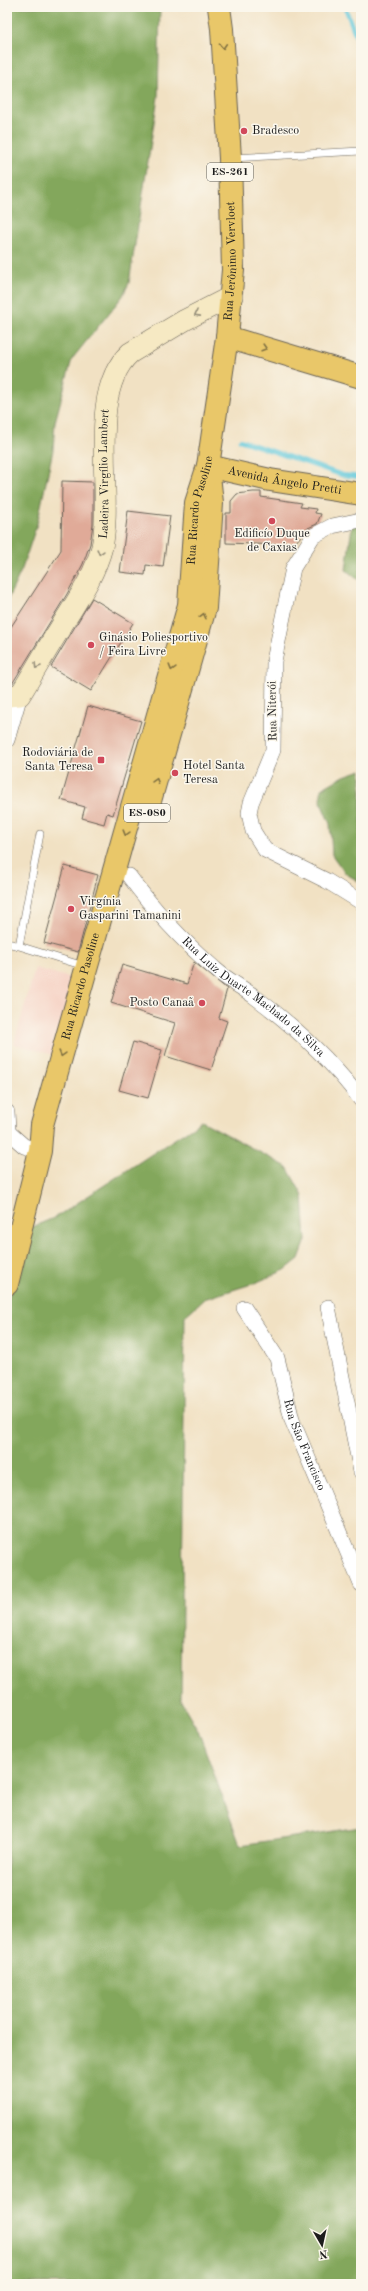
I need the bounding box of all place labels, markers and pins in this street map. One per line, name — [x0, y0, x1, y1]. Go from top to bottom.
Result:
place label: Bradesco — [252, 125, 299, 137]
marker: Bradesco — [239, 126, 249, 136]
marker: Edificío Duque de Caxias — [267, 516, 277, 526]
place label: Edificío Duque de Caxias — [234, 528, 310, 554]
place label: Ginásio Poliesportivo / Feira Livre — [99, 632, 208, 658]
marker: Ginásio Poliesportivo / Feira Livre — [86, 640, 96, 650]
place label: Rodoviária de Santa Teresa — [22, 747, 93, 773]
marker: Rodoviária de Santa Teresa — [96, 755, 106, 765]
place label: Hotel Santa Teresa — [183, 760, 245, 786]
marker: Hotel Santa Teresa — [170, 768, 180, 778]
place label: Virgínia Gasparini Tamanini — [79, 896, 181, 922]
marker: Virgínia Gasparini Tamanini — [66, 904, 76, 914]
place label: Posto Canaã — [129, 997, 194, 1009]
marker: Posto Canaã — [197, 998, 207, 1008]

